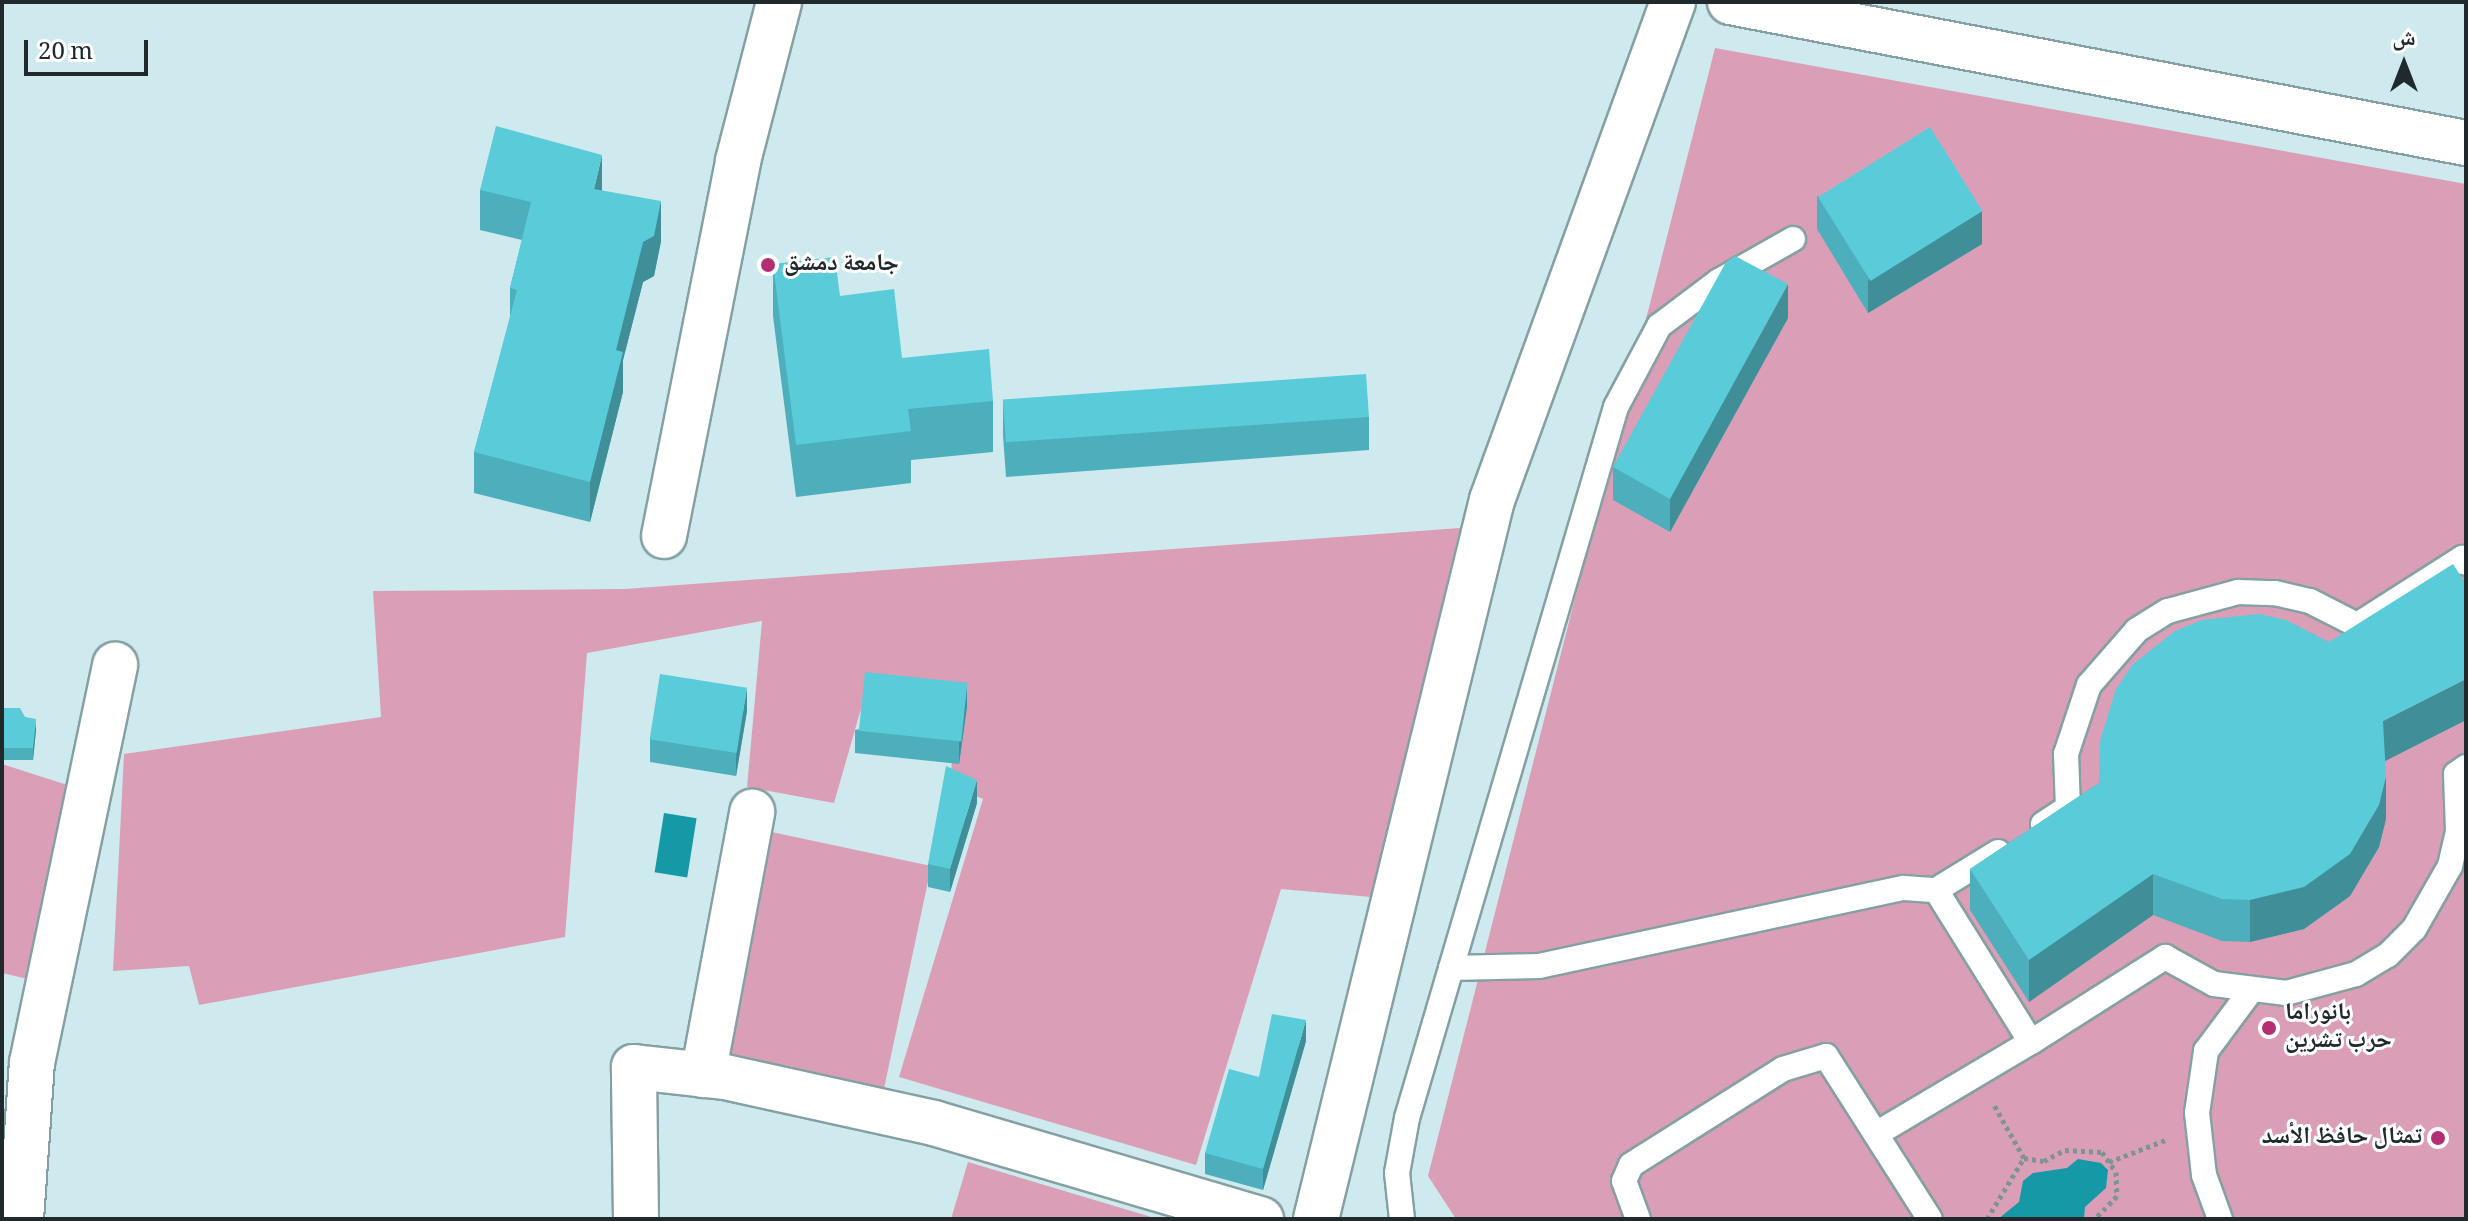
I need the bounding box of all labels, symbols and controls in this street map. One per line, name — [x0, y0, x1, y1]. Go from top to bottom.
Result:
text: ش — [2392, 21, 2416, 59]
scale bar — [28, 24, 152, 74]
north arrow — [2364, 24, 2444, 104]
text: 20 m — [38, 33, 93, 74]
place label: جامعة دمشق — [784, 251, 899, 279]
marker: جامعة دمشق — [759, 256, 777, 274]
place label: بانوراما حرب تشرين — [2285, 1000, 2392, 1056]
marker: بانوراما حرب تشرين — [2260, 1019, 2278, 1037]
place label: تمثال حافظ الأسد — [2262, 1124, 2422, 1152]
marker: تمثال حافظ الأسد — [2429, 1129, 2447, 1147]

